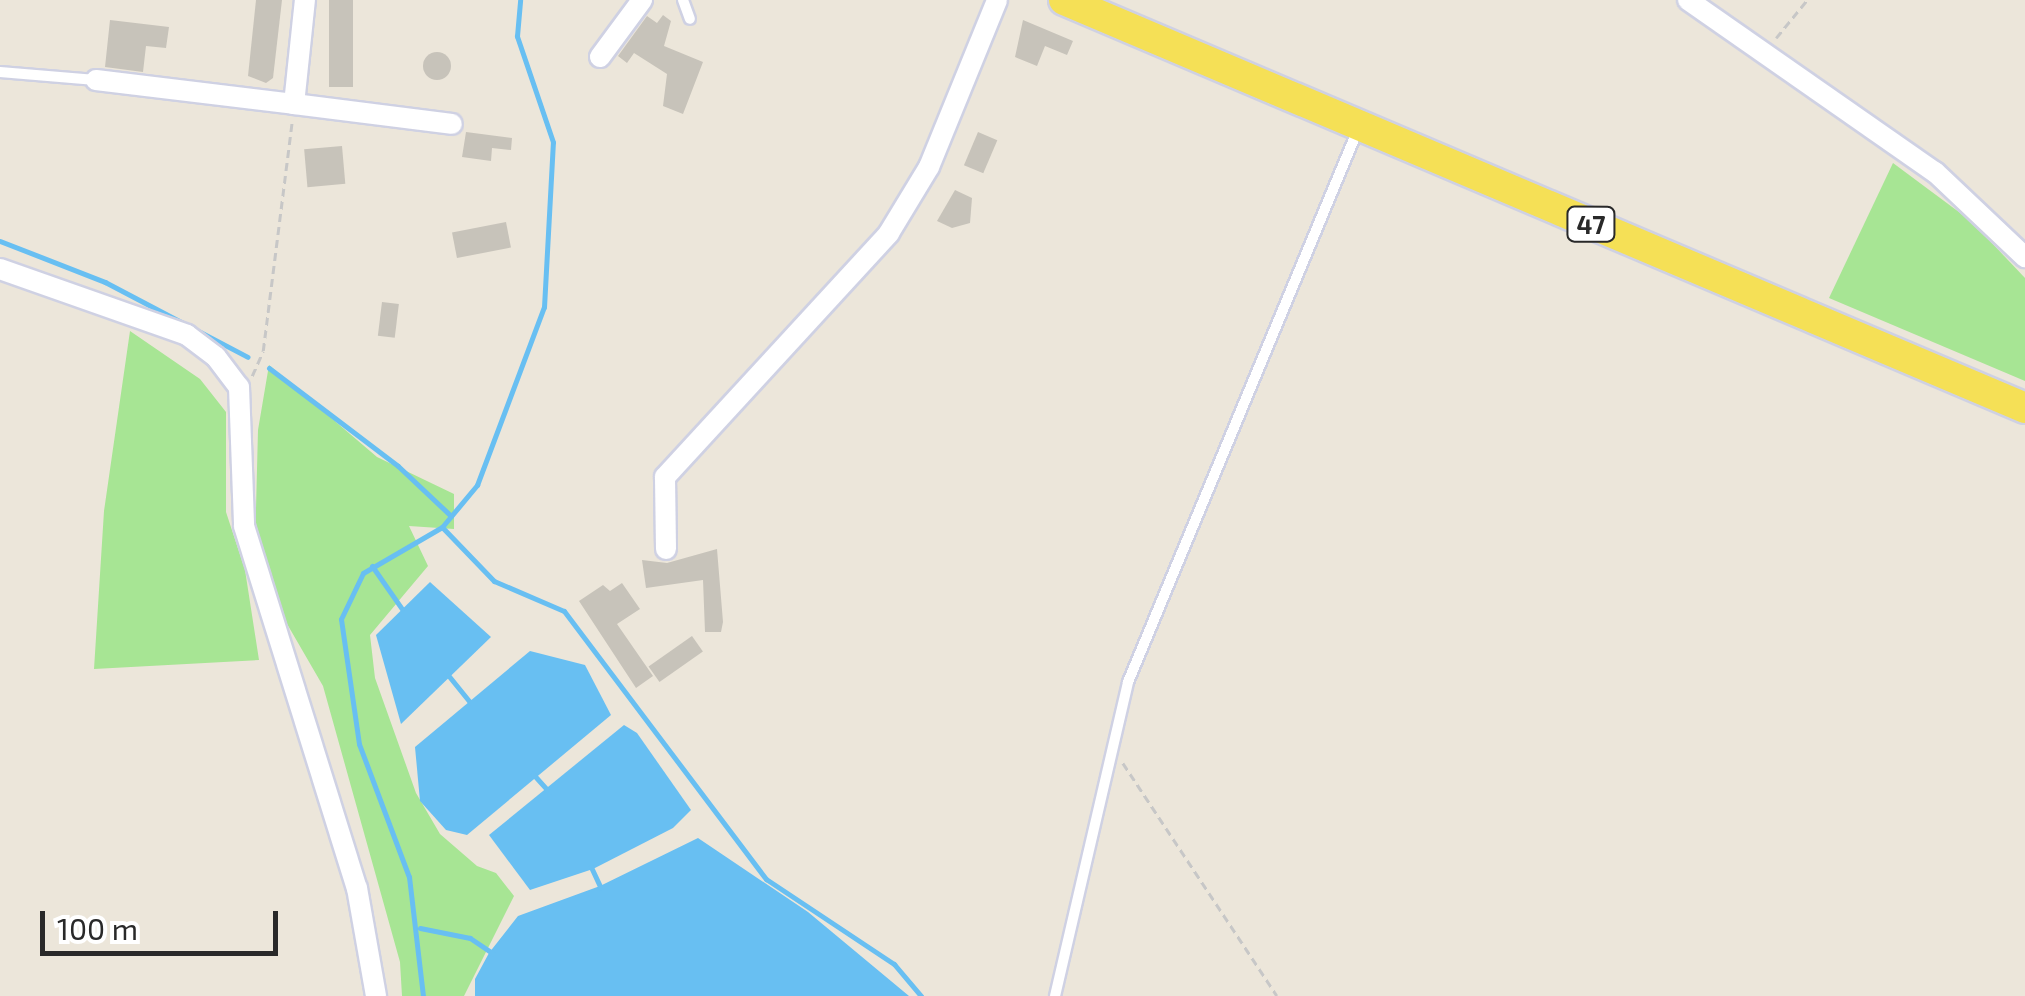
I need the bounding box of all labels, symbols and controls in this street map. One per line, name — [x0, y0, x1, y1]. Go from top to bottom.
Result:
road number: 47 — [1566, 204, 1616, 244]
scale bar — [45, 891, 282, 953]
text: 100 m — [57, 910, 138, 946]

